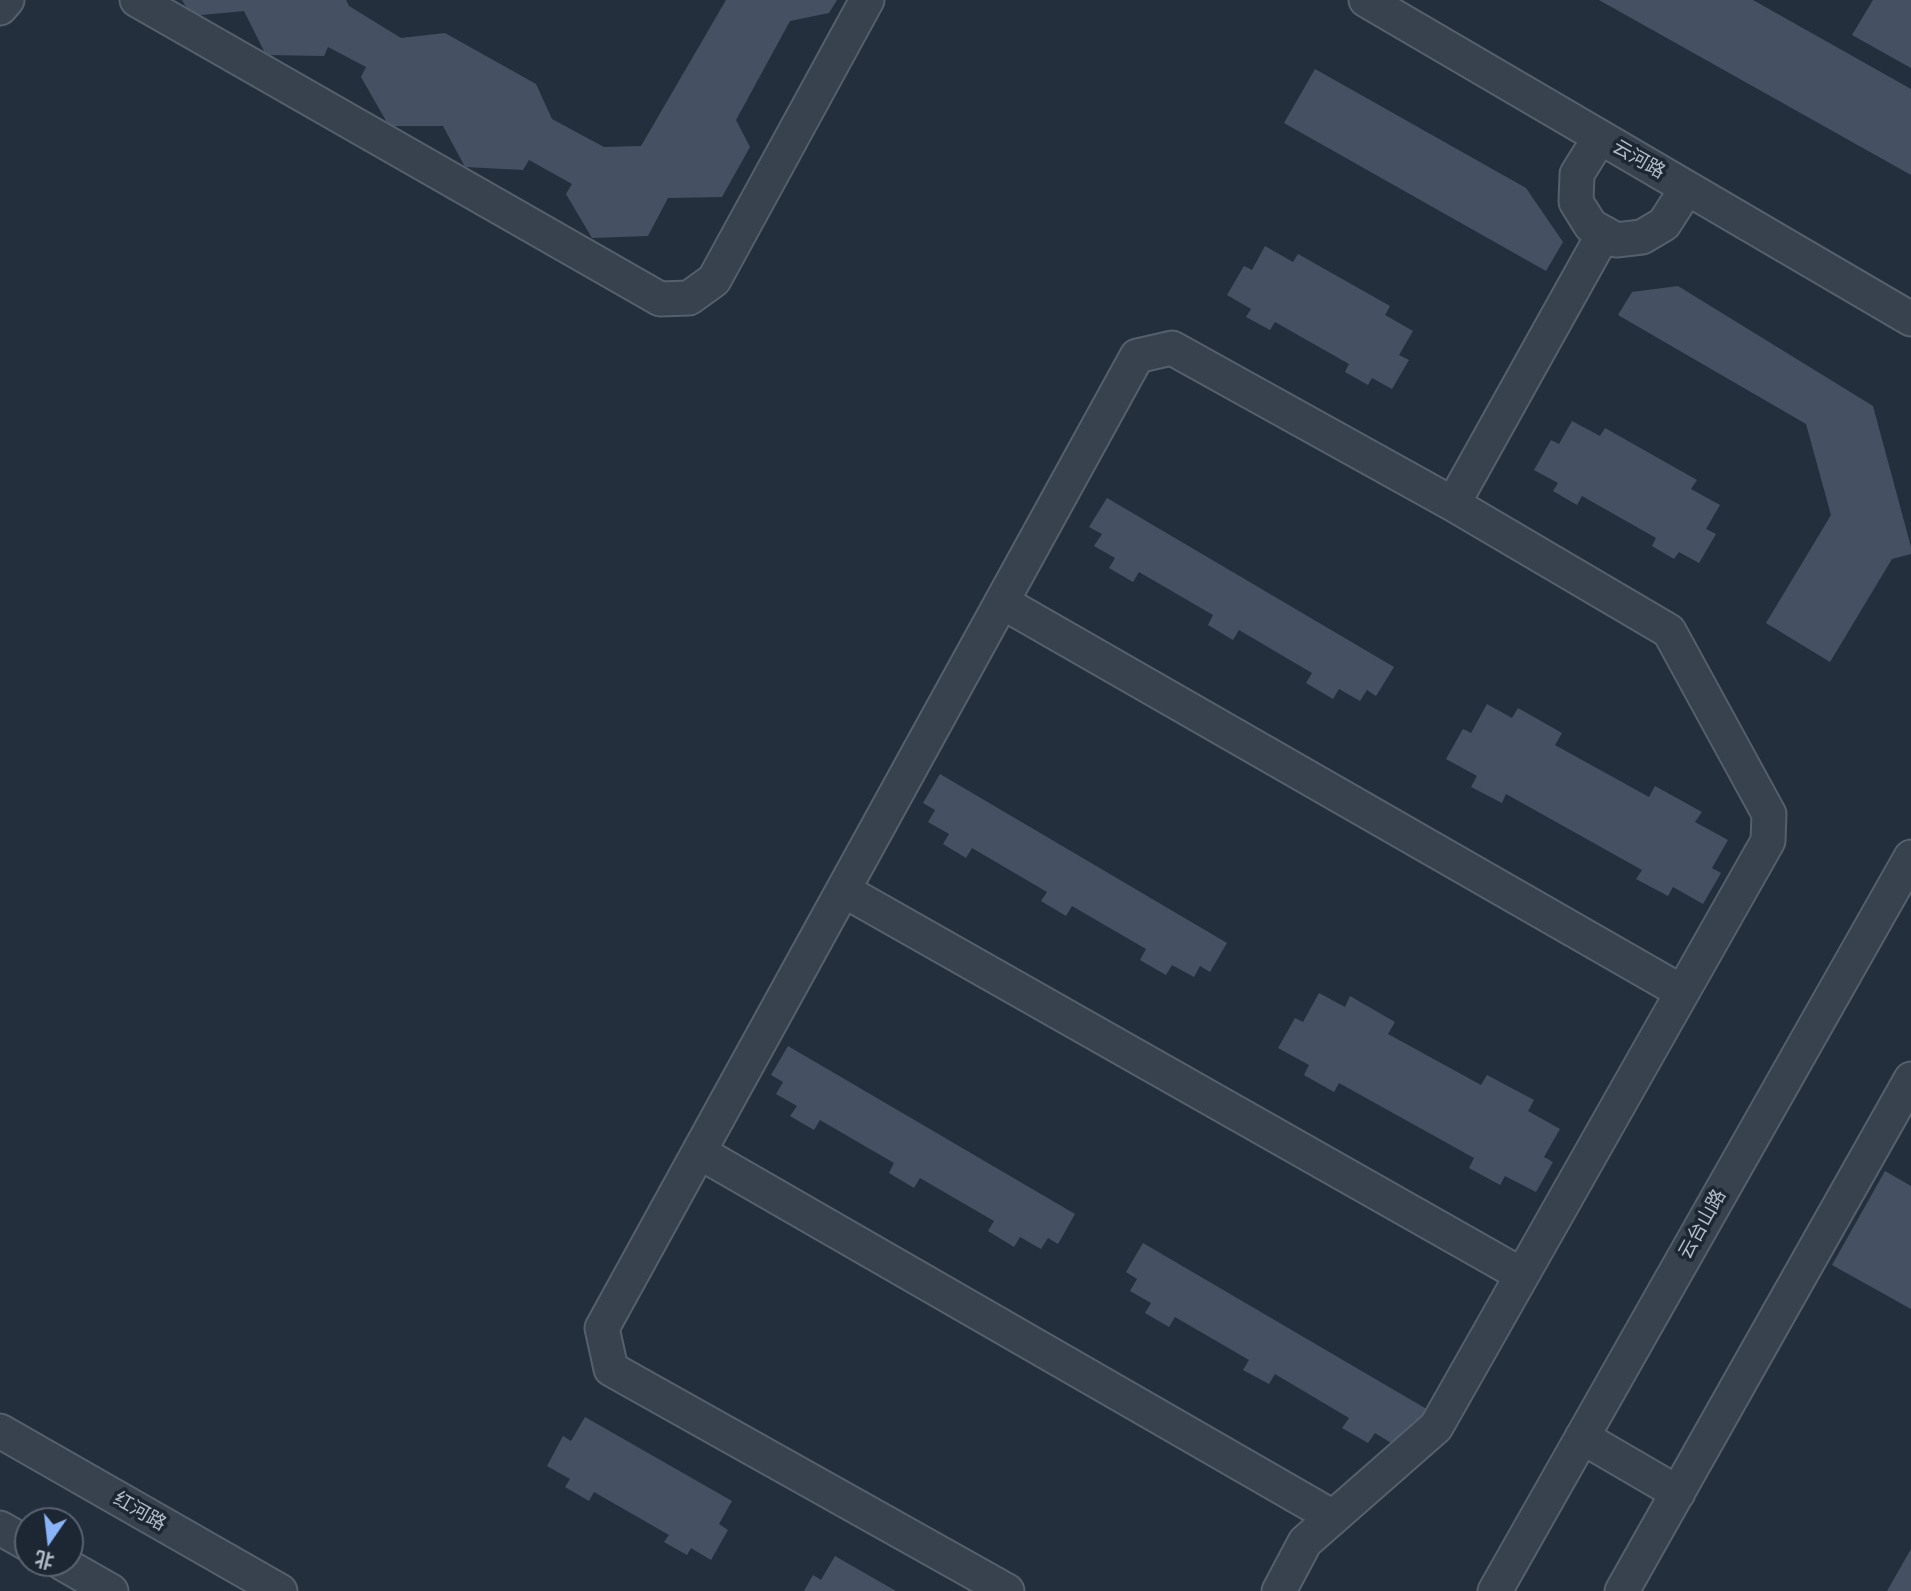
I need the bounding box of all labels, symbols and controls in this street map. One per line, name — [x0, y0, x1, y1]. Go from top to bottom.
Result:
street label: 云河路 — [1609, 135, 1669, 183]
street label: 云台山路 — [1674, 1185, 1730, 1263]
street label: 红河路 — [110, 1487, 170, 1535]
north arrow — [14, 1507, 84, 1577]
text: 北 — [33, 1547, 56, 1573]

